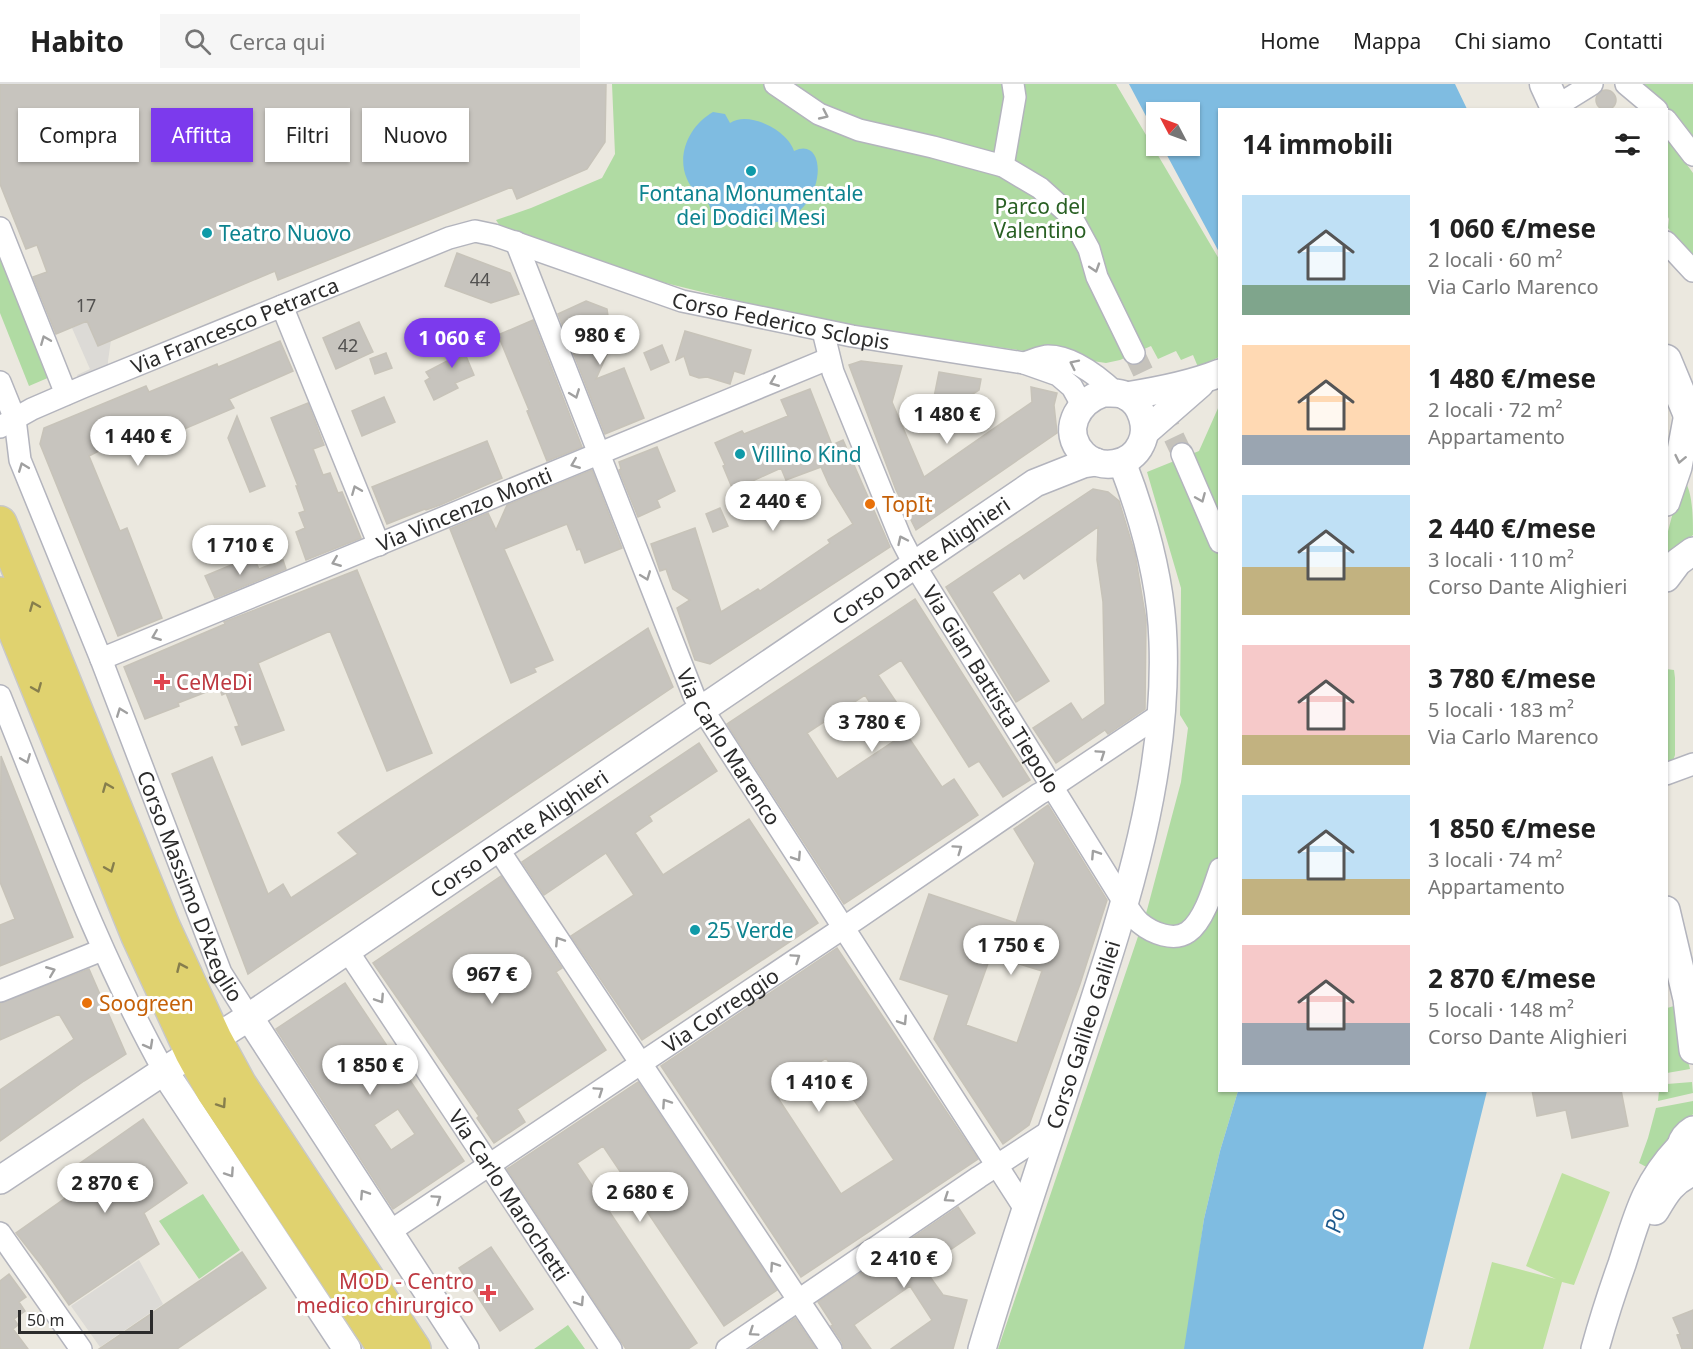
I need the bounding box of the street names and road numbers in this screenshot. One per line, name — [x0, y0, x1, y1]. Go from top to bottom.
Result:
street label: Via Francesco Petrarca — [127, 270, 343, 380]
street label: Corso Federico Sclopis — [668, 285, 892, 356]
street label: Via Vincenzo Monti — [372, 460, 556, 558]
street label: Corso Dante Alighieri — [826, 490, 1015, 631]
street label: Via Gian Battista Tiepolo — [916, 580, 1067, 799]
street label: Via Carlo Marenco — [671, 664, 788, 831]
street label: Corso Dante Alighieri — [424, 763, 613, 904]
street label: Corso Massimo D'Azeglio — [131, 766, 250, 1007]
street label: Corso Galileo Galilei — [1039, 937, 1126, 1133]
street label: Via Correggio — [657, 961, 784, 1059]
street label: Via Carlo Marochetti — [442, 1104, 576, 1286]

